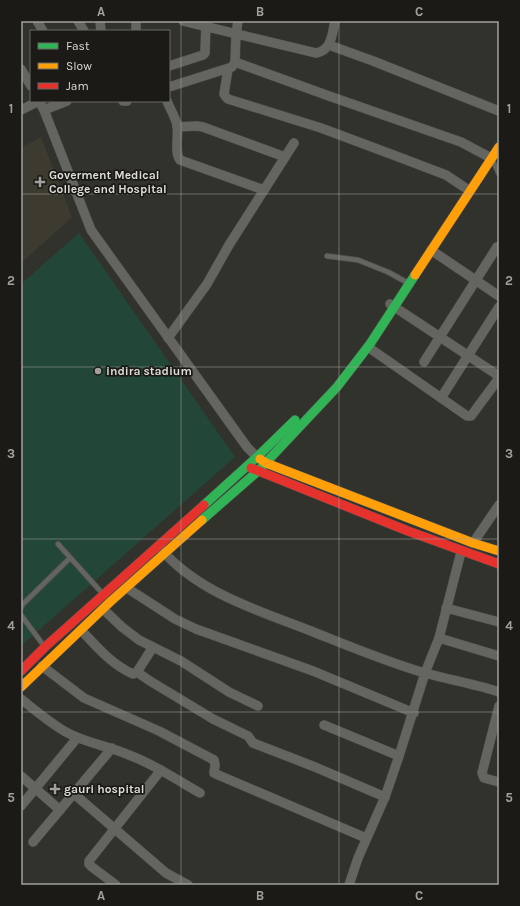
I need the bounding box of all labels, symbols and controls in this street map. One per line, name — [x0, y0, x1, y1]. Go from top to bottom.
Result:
text: A — [97, 4, 105, 19]
text: B — [256, 4, 264, 19]
text: C — [415, 4, 423, 19]
legend — [30, 30, 170, 102]
text: Fast — [66, 39, 90, 53]
text: Slow — [66, 59, 92, 73]
text: Jam — [66, 79, 89, 93]
text: 1 — [9, 101, 13, 116]
text: 1 — [507, 101, 511, 116]
place label: Goverment Medical College and Hospital — [49, 168, 167, 196]
marker: Goverment Medical College and Hospital — [34, 176, 46, 188]
text: 2 — [7, 273, 15, 288]
text: 2 — [505, 273, 513, 288]
place label: indira stadium — [106, 364, 192, 378]
marker: indira stadium — [93, 366, 103, 376]
text: 3 — [7, 446, 15, 461]
text: 3 — [505, 446, 513, 461]
text: 4 — [7, 618, 15, 633]
text: 4 — [505, 618, 513, 633]
place label: gauri hospital — [64, 782, 144, 796]
marker: gauri hospital — [49, 783, 61, 795]
text: 5 — [7, 790, 15, 805]
text: 5 — [505, 790, 513, 805]
text: A — [97, 888, 105, 903]
text: B — [256, 888, 264, 903]
text: C — [415, 888, 423, 903]

